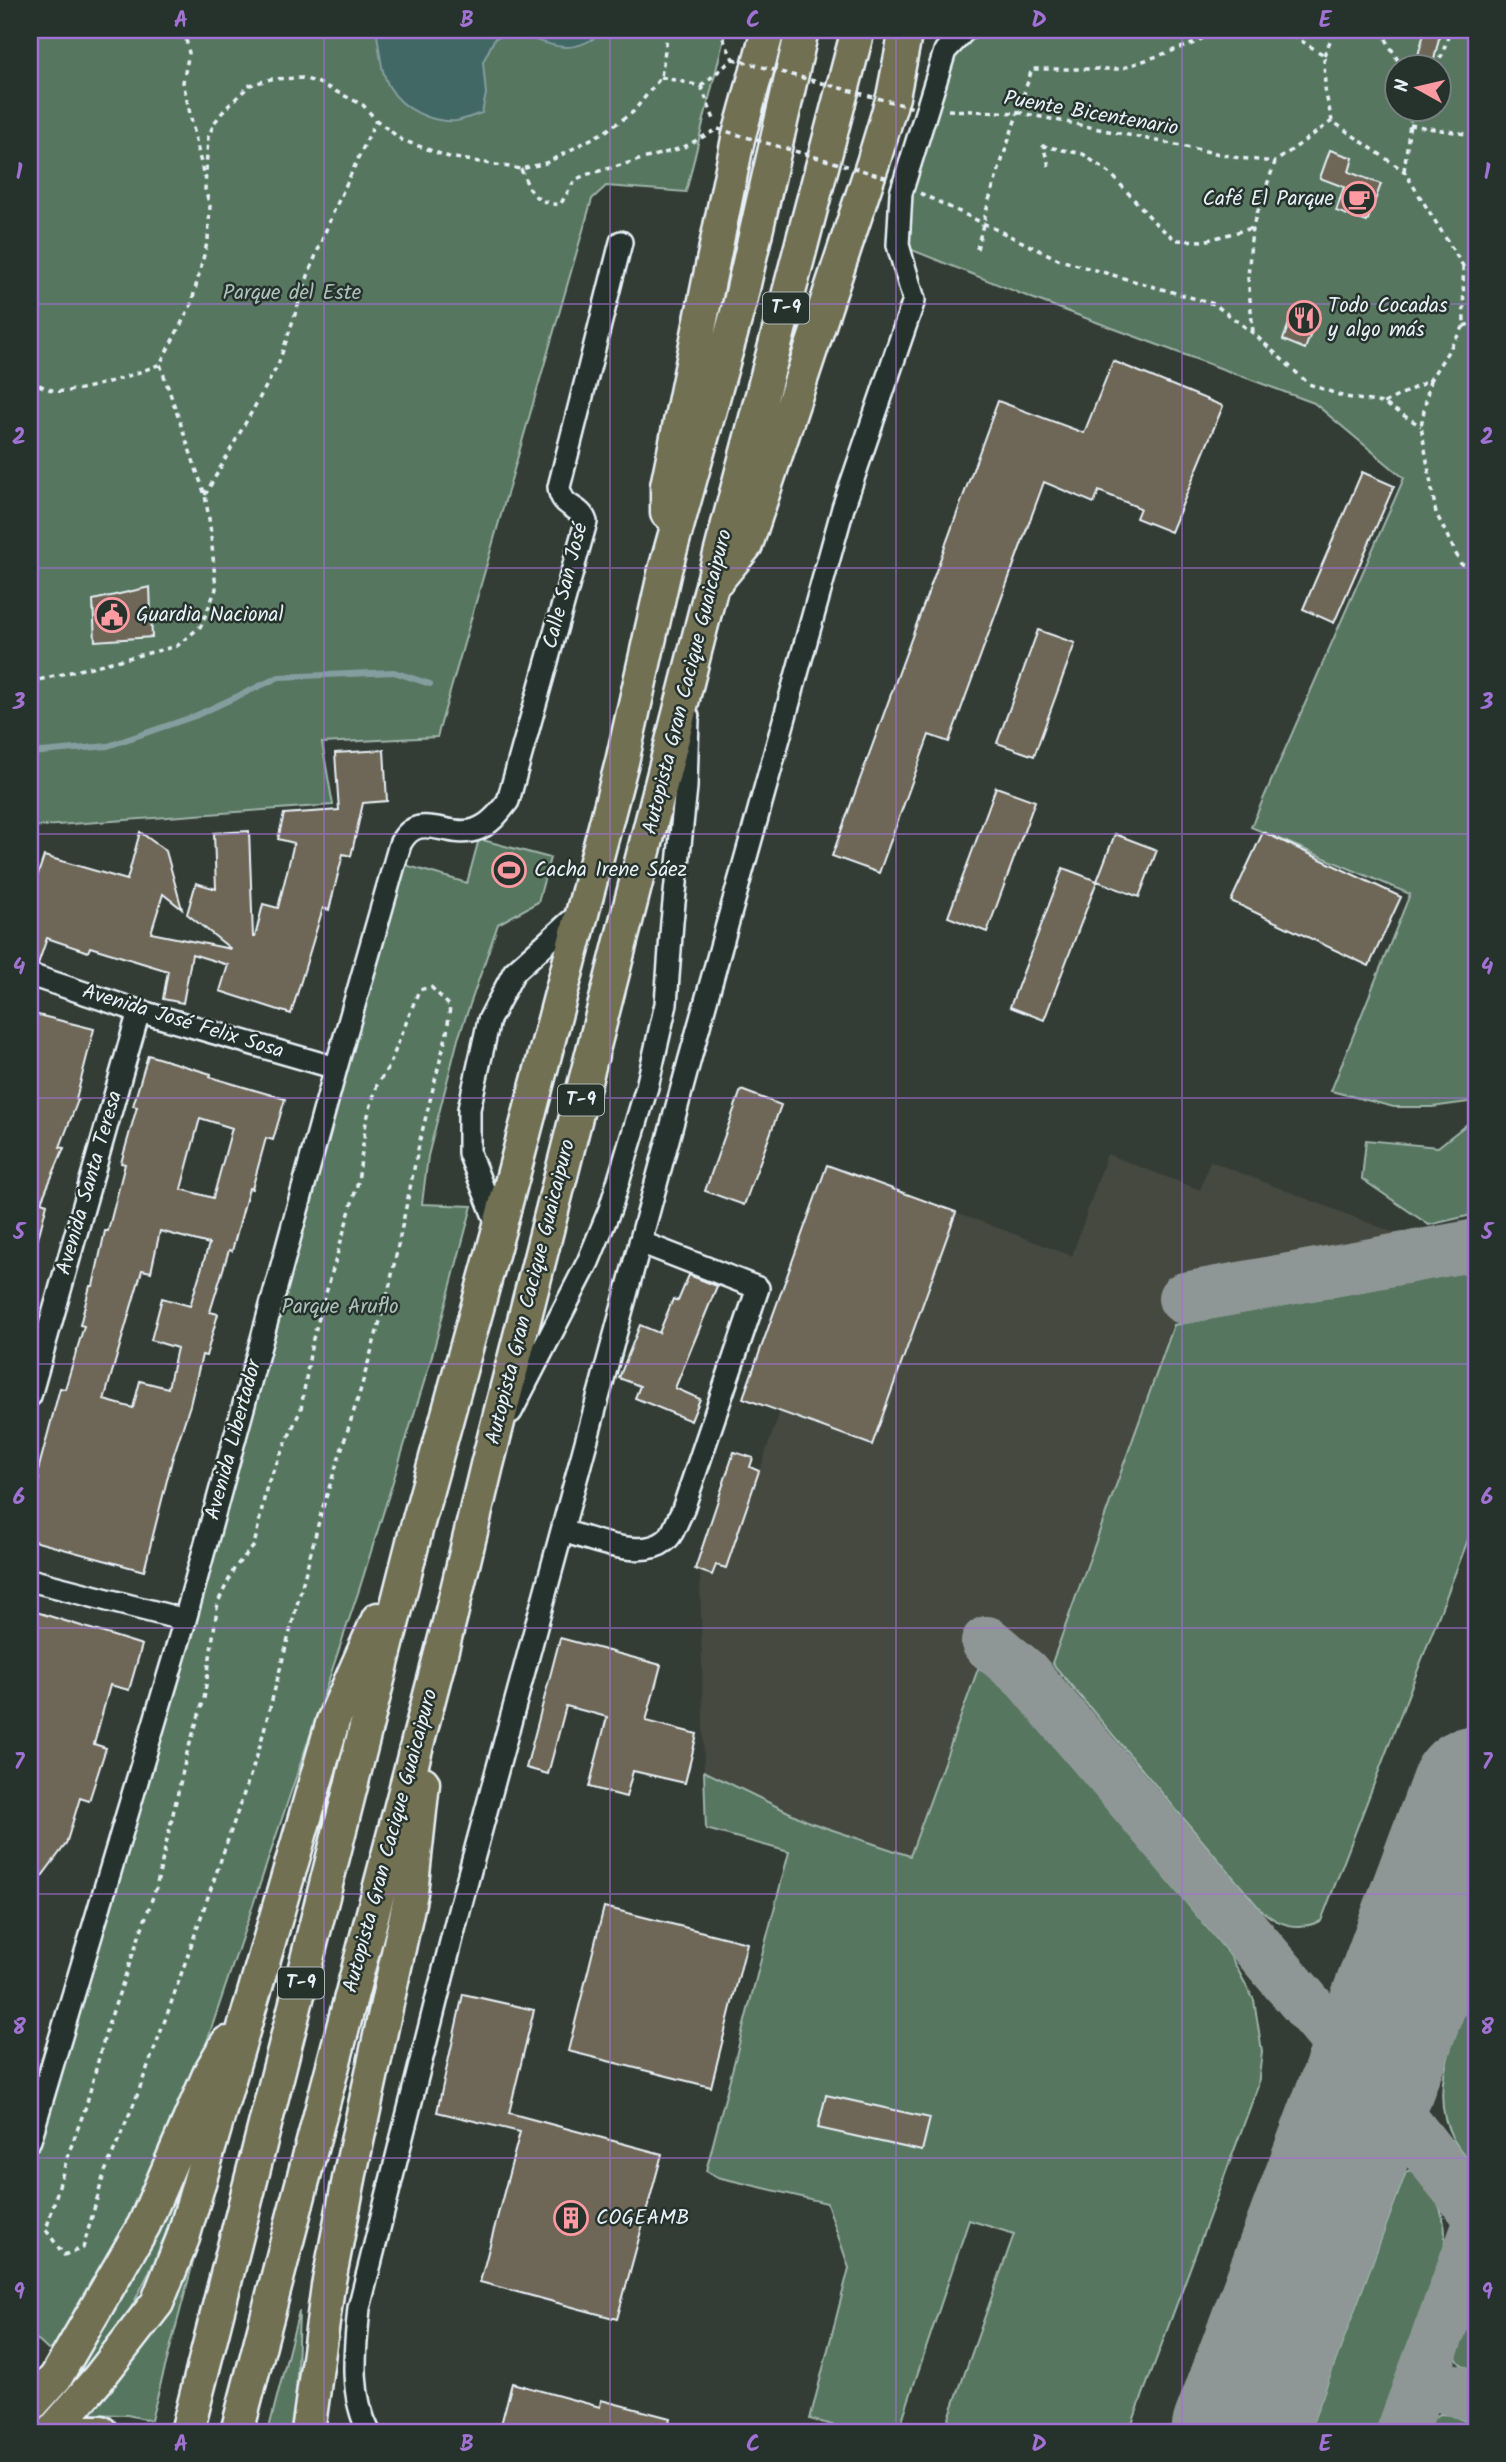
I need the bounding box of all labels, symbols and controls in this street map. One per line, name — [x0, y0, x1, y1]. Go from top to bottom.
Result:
text: A — [174, 3, 188, 39]
text: B — [460, 3, 474, 39]
text: C — [746, 3, 760, 39]
text: D — [1031, 3, 1047, 39]
text: E — [1319, 3, 1333, 39]
north arrow — [1384, 52, 1454, 122]
text: N — [1387, 78, 1419, 94]
street label: Puente Bicentenario — [1001, 82, 1181, 146]
text: 1 — [16, 155, 23, 191]
text: 1 — [1484, 155, 1491, 191]
cafe icon: Café El Parque — [1340, 180, 1378, 218]
place label: Café El Parque — [1202, 183, 1335, 216]
park label: Parque del Este — [223, 277, 362, 310]
place label: Todo Cocadas y algo más — [1327, 290, 1448, 347]
road number: T-9 — [763, 292, 809, 324]
restaurant icon: Todo Cocadas y algo más — [1285, 299, 1323, 337]
text: 2 — [12, 420, 26, 456]
text: 2 — [1480, 420, 1494, 456]
street label: Calle San José — [534, 519, 598, 652]
street label: Autopista Gran Cacique Guaicaipuro — [634, 526, 742, 838]
public building icon: Guardia Nacional — [93, 596, 131, 634]
place label: Guardia Nacional — [136, 599, 284, 632]
text: 3 — [12, 685, 26, 721]
text: 3 — [1480, 685, 1494, 721]
sports icon: Cacha Irene Sáez — [490, 851, 528, 889]
place label: Cacha Irene Sáez — [534, 854, 687, 887]
text: 4 — [13, 950, 26, 986]
text: 4 — [1481, 950, 1494, 986]
street label: Avenida José Felix Sosa — [78, 976, 288, 1068]
road number: T-9 — [558, 1084, 604, 1116]
street label: Avenida Santa Teresa — [48, 1087, 132, 1279]
street label: Autopista Gran Cacique Guaicaipuro — [477, 1136, 585, 1448]
text: 5 — [12, 1215, 27, 1251]
text: 5 — [1480, 1215, 1495, 1251]
park label: Parque Aruflo — [282, 1291, 398, 1324]
street label: Avenida Libertador — [197, 1355, 272, 1524]
text: 6 — [13, 1480, 25, 1516]
text: 6 — [1481, 1480, 1493, 1516]
street label: Autopista Gran Cacique Guaicaipuro — [335, 1685, 447, 1997]
text: 7 — [14, 1745, 26, 1781]
text: 7 — [1482, 1745, 1494, 1781]
road number: T-9 — [278, 1968, 324, 1998]
text: 8 — [12, 2010, 26, 2046]
text: 8 — [1480, 2010, 1494, 2046]
building icon: COGEAMB — [552, 2199, 590, 2237]
place label: COGEAMB — [596, 2202, 689, 2235]
text: 9 — [13, 2275, 25, 2311]
text: 9 — [1481, 2275, 1493, 2311]
text: A — [174, 2427, 188, 2462]
text: B — [460, 2427, 474, 2462]
text: C — [746, 2427, 760, 2462]
text: D — [1031, 2427, 1047, 2462]
text: E — [1319, 2427, 1333, 2462]

